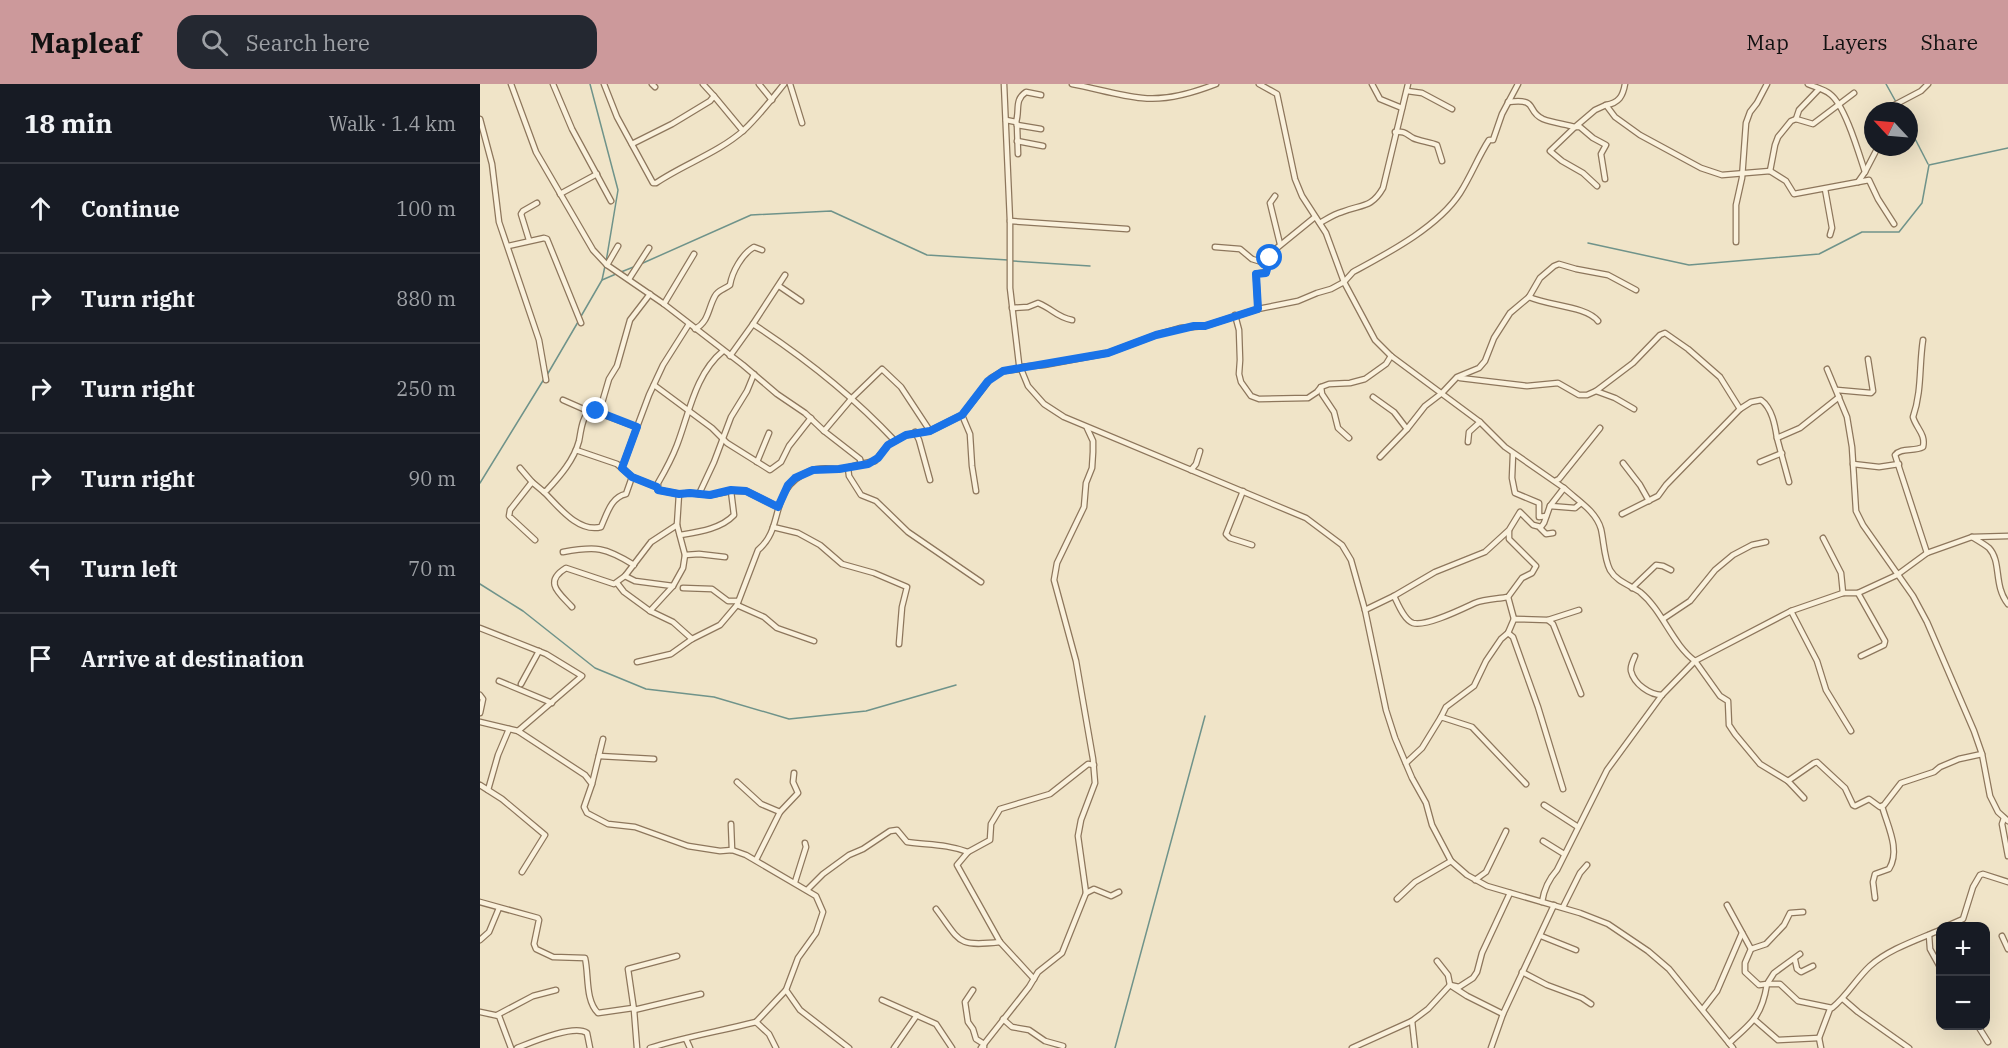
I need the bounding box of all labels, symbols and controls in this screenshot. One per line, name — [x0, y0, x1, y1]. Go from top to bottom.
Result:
search box — [177, 15, 597, 69]
text: Mapleaf — [30, 24, 141, 61]
icon: search — [198, 26, 231, 59]
text: Search here — [246, 28, 370, 57]
text: Map — [1746, 28, 1789, 56]
text: Layers — [1822, 28, 1888, 56]
text: Share — [1921, 28, 1978, 56]
north arrow — [1864, 102, 1918, 156]
text: 18 min — [24, 106, 112, 140]
text: Walk · 1.4 km — [329, 110, 456, 137]
icon: ahead — [24, 192, 57, 225]
text: Continue — [81, 194, 180, 223]
text: 100 m — [396, 195, 456, 222]
route start — [1256, 244, 1282, 270]
icon: right — [24, 282, 57, 315]
text: Turn right — [81, 284, 195, 313]
text: 880 m — [396, 285, 456, 312]
icon: right — [24, 372, 57, 405]
text: Turn right — [81, 374, 195, 403]
text: 250 m — [396, 375, 456, 402]
route end — [582, 397, 608, 423]
icon: right — [24, 462, 57, 495]
text: Turn right — [81, 464, 195, 493]
text: 90 m — [408, 465, 456, 492]
icon: left — [24, 552, 57, 585]
text: Turn left — [81, 554, 177, 583]
text: 70 m — [408, 555, 456, 582]
icon: arrive — [24, 642, 57, 675]
text: Arrive at destination — [81, 644, 304, 673]
map controls — [1936, 922, 1990, 1030]
button: + — [1936, 922, 1990, 976]
button: − — [1936, 976, 1990, 1030]

